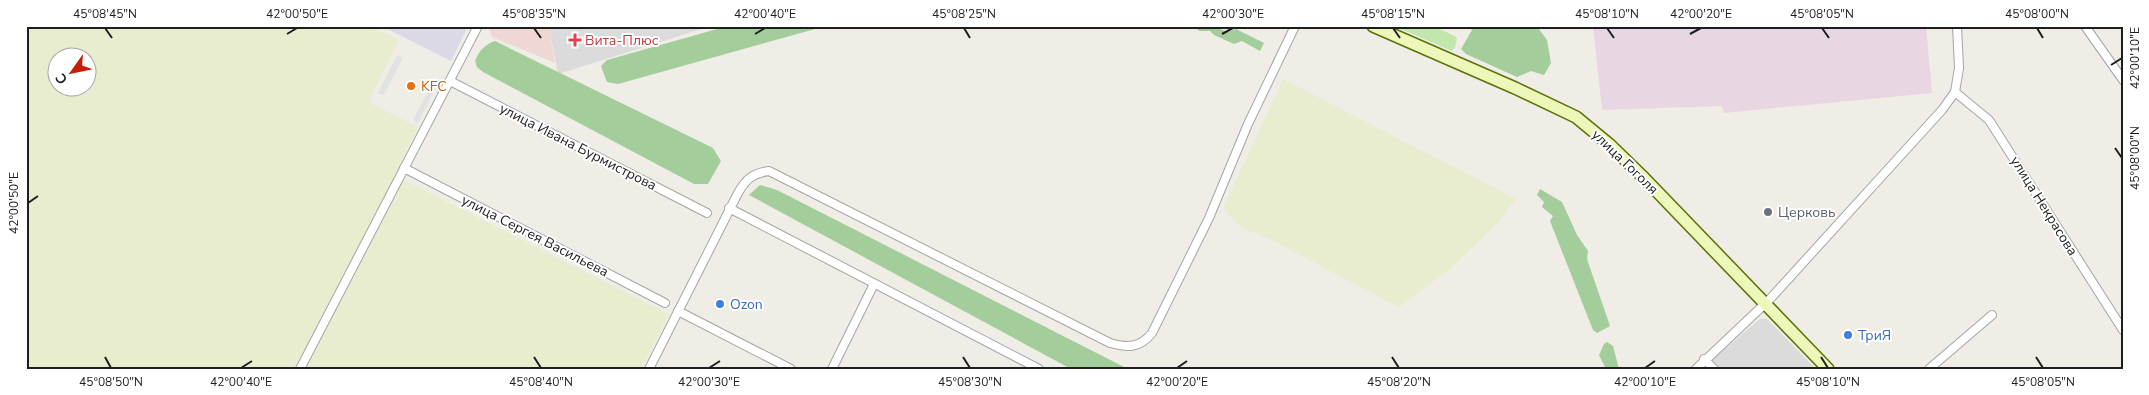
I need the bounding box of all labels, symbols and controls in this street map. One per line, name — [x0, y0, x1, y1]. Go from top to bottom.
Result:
text: 45°08'45"N — [73, 6, 137, 22]
text: 42°00'50"E — [266, 6, 328, 22]
text: 45°08'35"N — [502, 6, 566, 22]
text: 42°00'40"E — [734, 6, 796, 22]
text: 45°08'25"N — [932, 6, 996, 22]
text: 42°00'30"E — [1202, 6, 1264, 22]
text: 45°08'15"N — [1361, 6, 1425, 22]
text: 45°08'10"N — [1575, 6, 1639, 22]
text: 42°00'20"E — [1670, 6, 1732, 22]
text: 45°08'05"N — [1790, 6, 1854, 22]
text: 45°08'00"N — [2005, 6, 2069, 22]
text: 42°00'10"E — [2127, 27, 2143, 89]
place label: Вита-Плюс — [585, 31, 659, 50]
marker: Вита-Плюс — [569, 34, 581, 46]
north arrow — [48, 48, 98, 98]
text: С — [51, 69, 72, 88]
place label: KFC — [421, 77, 447, 96]
marker: KFC — [405, 80, 417, 92]
street label: улица Ивана Бурмистрова — [496, 99, 660, 195]
street label: улица Гоголя — [1587, 125, 1663, 199]
text: 45°08'00"N — [2127, 126, 2143, 190]
street label: улица Некрасова — [2006, 153, 2082, 259]
text: 42°00'50"E — [6, 172, 22, 234]
street label: улица Сергея Васильева — [458, 191, 612, 281]
place label: Церковь — [1778, 203, 1835, 222]
marker: Церковь — [1762, 206, 1774, 218]
place label: Ozon — [730, 295, 763, 314]
marker: Ozon — [714, 298, 726, 310]
place label: ТриЯ — [1858, 326, 1891, 345]
marker: ТриЯ — [1842, 329, 1854, 341]
text: 45°08'50"N — [79, 374, 143, 390]
text: 42°00'40"E — [210, 374, 272, 390]
text: 45°08'40"N — [509, 374, 573, 390]
text: 42°00'30"E — [678, 374, 740, 390]
text: 45°08'30"N — [938, 374, 1002, 390]
text: 42°00'20"E — [1146, 374, 1208, 390]
text: 45°08'20"N — [1367, 374, 1431, 390]
text: 42°00'10"E — [1614, 374, 1676, 390]
text: 45°08'10"N — [1796, 374, 1860, 390]
text: 45°08'05"N — [2011, 374, 2075, 390]

